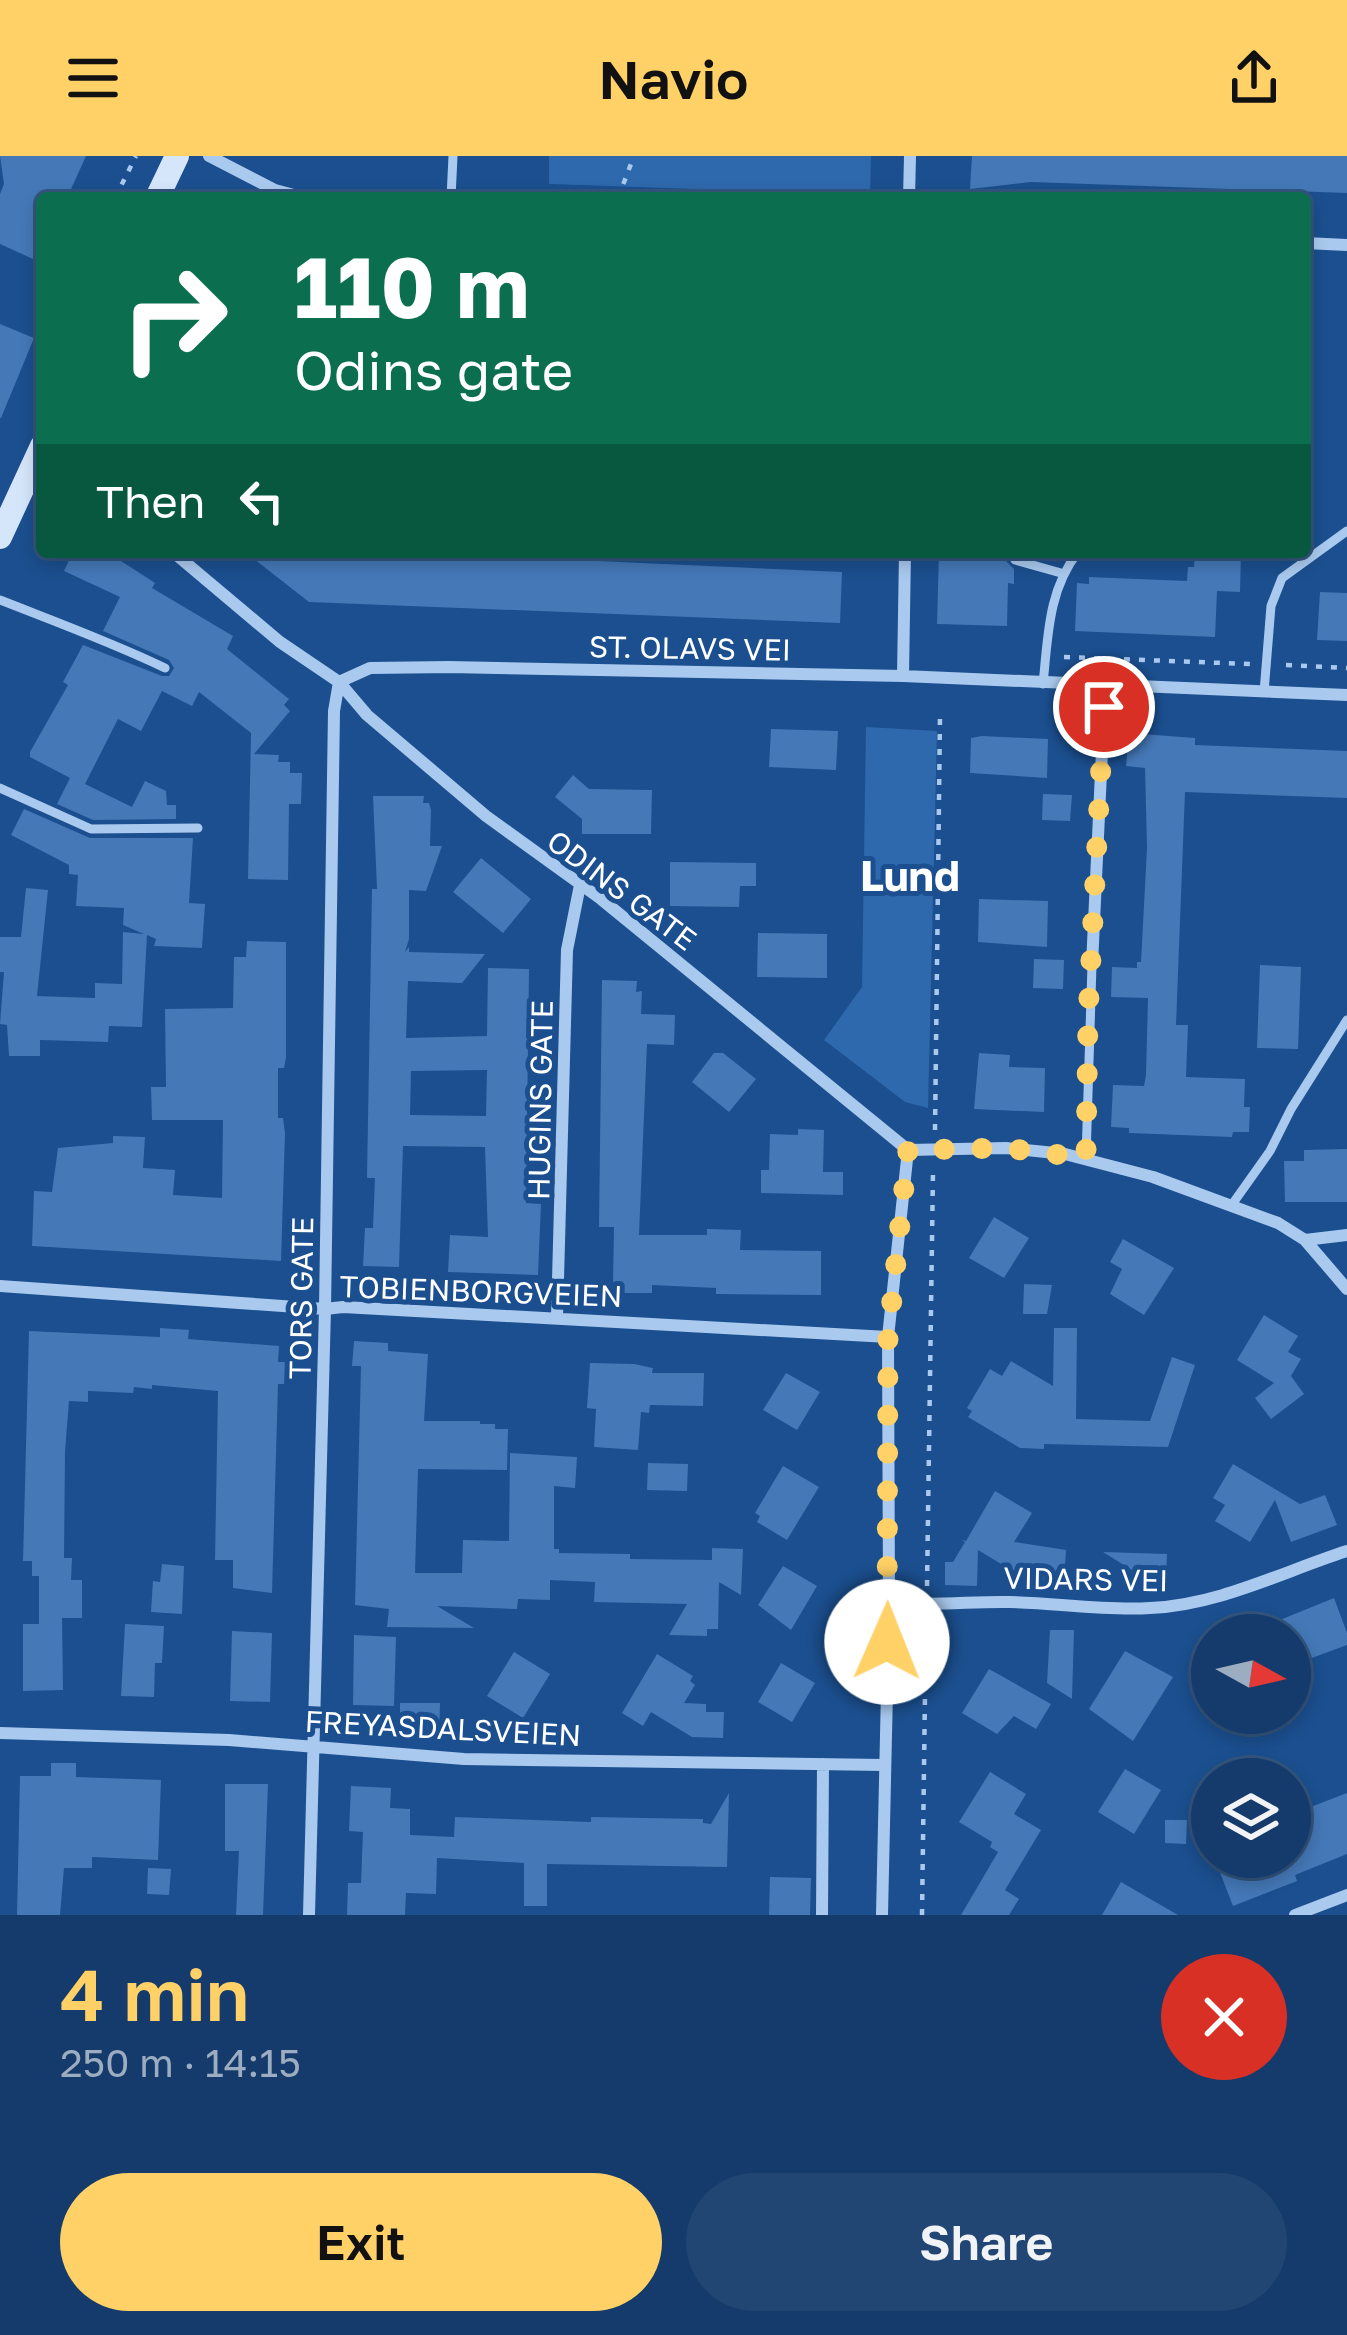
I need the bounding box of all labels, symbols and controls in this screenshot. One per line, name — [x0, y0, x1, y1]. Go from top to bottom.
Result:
icon: menu — [60, 45, 126, 111]
icon: share — [1221, 45, 1287, 111]
text: Navio — [599, 46, 748, 111]
text: 110 m — [294, 236, 530, 336]
icon: right — [96, 240, 252, 396]
text: Odins gate — [294, 337, 573, 402]
icon: left — [229, 468, 295, 534]
text: Then — [96, 474, 205, 528]
street label: ST. OLAVS VEI — [589, 628, 791, 668]
pin — [1053, 656, 1155, 758]
icon: arrive — [1071, 674, 1137, 740]
street label: ODINS GATE — [540, 822, 704, 958]
district label: Lund — [860, 850, 960, 900]
street label: HUGINS GATE — [520, 1000, 560, 1200]
street label: TORS GATE — [282, 1216, 320, 1380]
street label: TOBIENBORGVEIEN — [339, 1268, 623, 1314]
street label: VIDARS VEI — [1003, 1560, 1169, 1598]
position arrow — [824, 1579, 950, 1705]
north arrow — [1191, 1614, 1311, 1734]
map controls — [1191, 1614, 1311, 1878]
street label: FREYASDALSVEIEN — [304, 1703, 582, 1753]
button: layers — [1191, 1758, 1311, 1878]
text: 4 min — [60, 1950, 249, 2037]
button: close — [1161, 1954, 1287, 2080]
text: 250 m · 14:15 — [60, 2039, 301, 2086]
button: Exit — [60, 2173, 662, 2311]
button: Share — [686, 2173, 1287, 2311]

